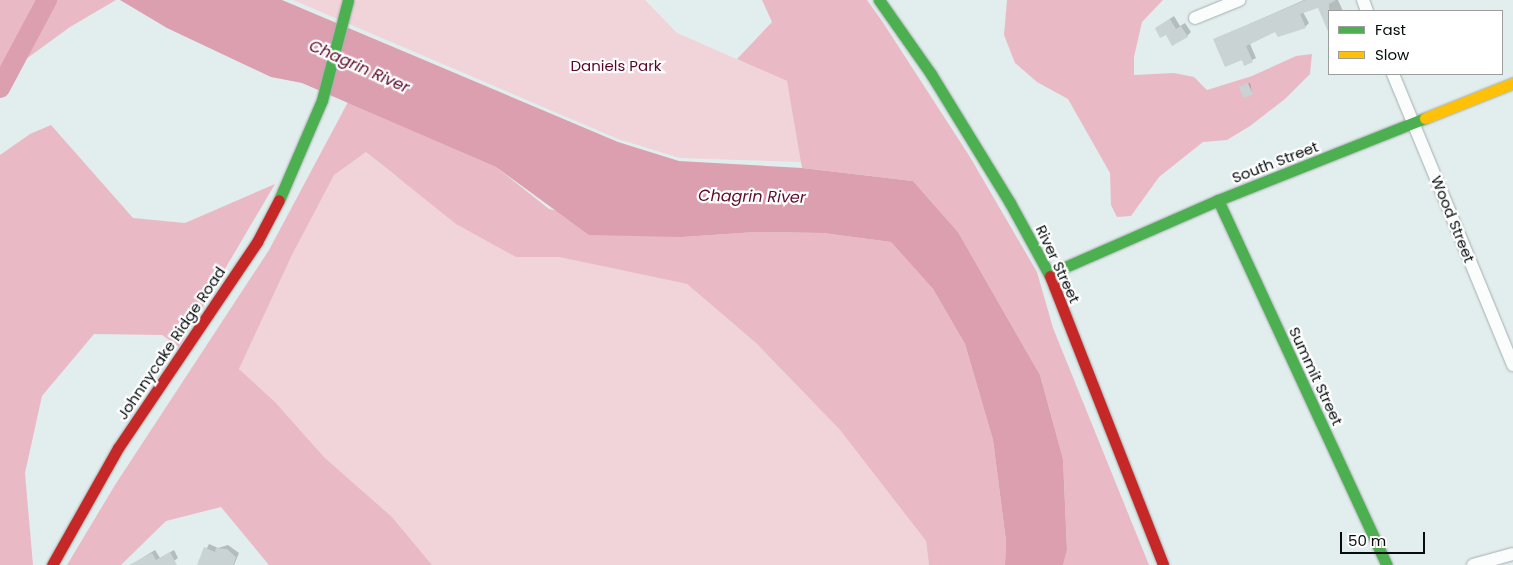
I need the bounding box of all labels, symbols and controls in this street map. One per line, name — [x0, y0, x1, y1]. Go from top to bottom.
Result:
legend — [1328, 10, 1503, 75]
text: Fast — [1375, 19, 1406, 40]
water label: Chagrin River — [306, 36, 412, 98]
text: Slow — [1375, 44, 1409, 65]
park label: Daniels Park — [570, 57, 662, 75]
street label: South Street — [1229, 137, 1321, 187]
street label: Wood Street — [1427, 173, 1479, 265]
water label: Chagrin River — [698, 186, 806, 208]
street label: River Street — [1032, 222, 1084, 306]
street label: Johnnycake Ridge Road — [113, 263, 229, 423]
street label: Summit Street — [1285, 324, 1347, 428]
scale bar — [1343, 522, 1428, 554]
text: 50 m — [1348, 530, 1386, 551]

